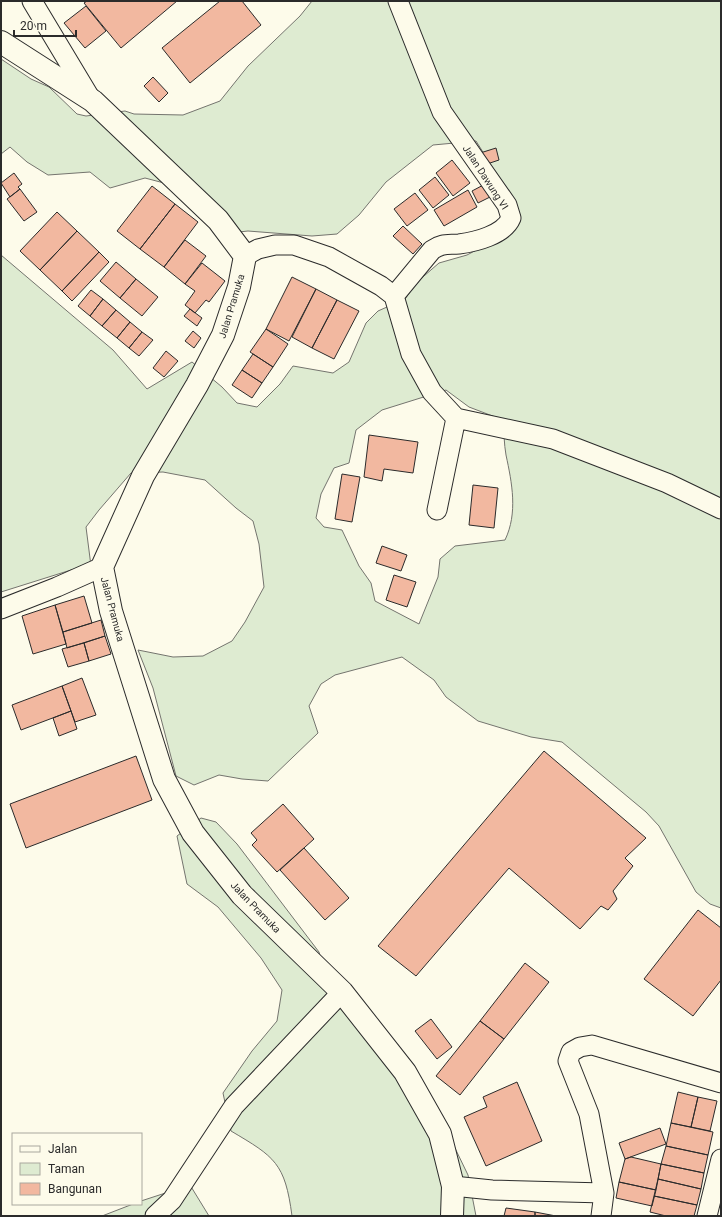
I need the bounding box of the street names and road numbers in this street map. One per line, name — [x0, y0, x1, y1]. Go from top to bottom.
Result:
street label: Jalan Dawung VI — [461, 143, 511, 212]
street label: Jalan Pramuka — [216, 273, 246, 340]
street label: Jalan Pramuka — [99, 576, 126, 643]
street label: Jalan Pramuka — [229, 880, 283, 935]

